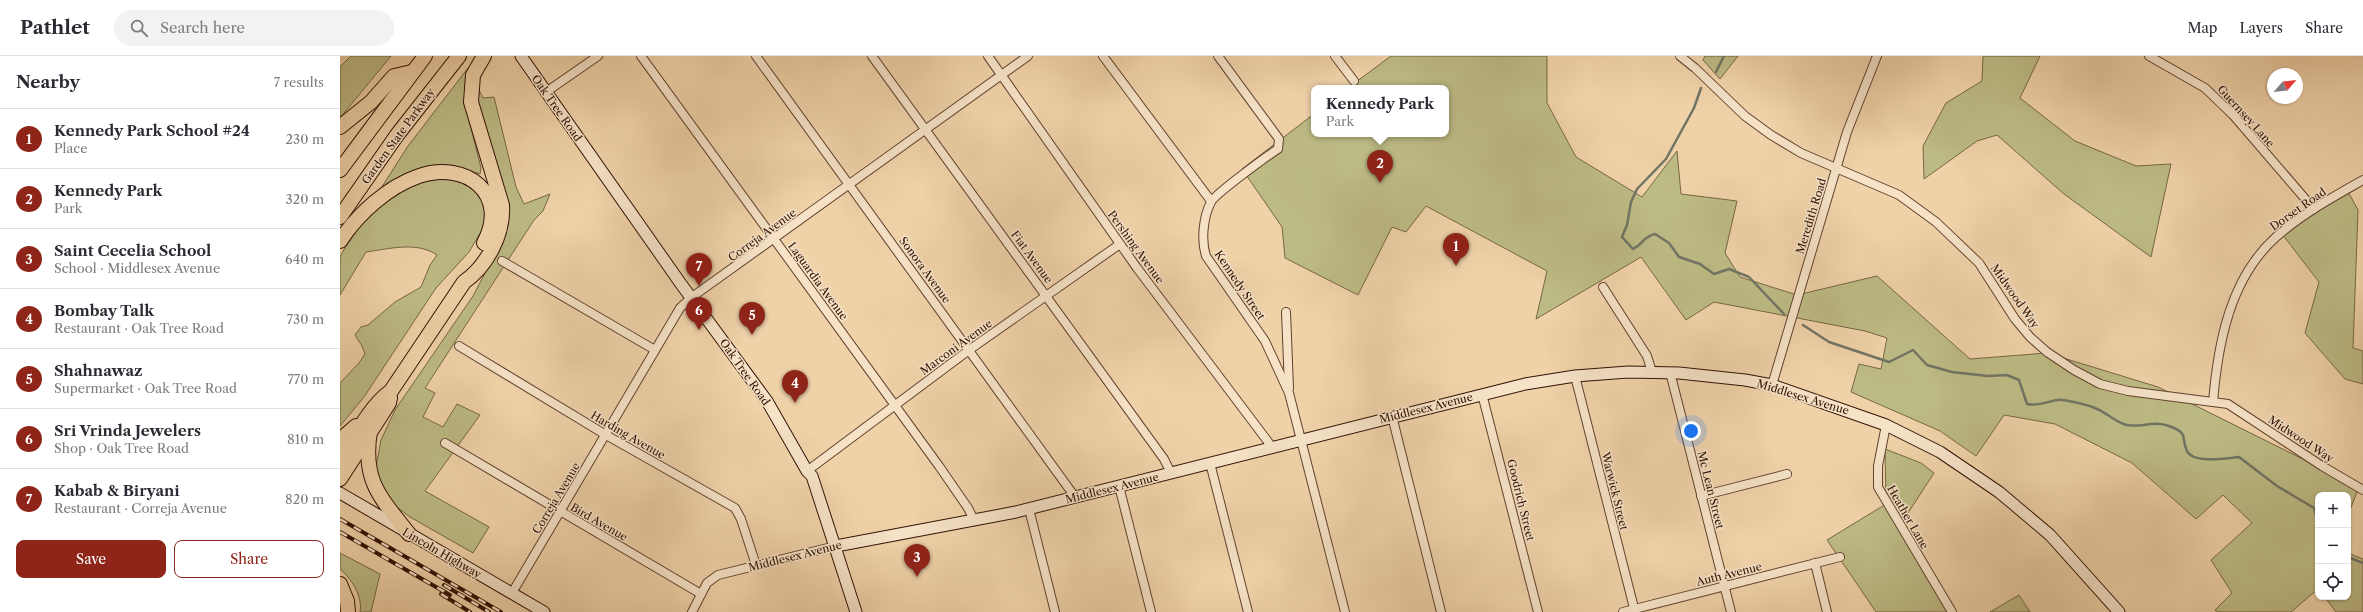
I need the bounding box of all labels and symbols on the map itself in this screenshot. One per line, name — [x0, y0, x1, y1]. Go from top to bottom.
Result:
north arrow — [2267, 68, 2303, 104]
street label: Oak Tree Road — [529, 72, 585, 144]
street label: Guernsey Lane — [2214, 82, 2278, 150]
street label: Garden State Parkway — [358, 85, 438, 187]
pin: 2 — [1367, 150, 1393, 183]
street label: Meredith Road — [1793, 176, 1829, 256]
street label: Dorset Road — [2267, 184, 2329, 233]
street label: Correja Avenue — [725, 206, 799, 264]
street label: Pershing Avenue — [1105, 208, 1167, 286]
street label: Fiat Avenue — [1008, 228, 1056, 286]
pin: 1 — [1443, 233, 1469, 266]
street label: Sonora Avenue — [896, 234, 954, 306]
street label: Laguardia Avenue — [785, 239, 851, 323]
street label: Kennedy Street — [1212, 248, 1268, 323]
pin: 7 — [686, 253, 712, 286]
street label: Midwood Way — [1988, 261, 2043, 332]
pin: 6 — [686, 297, 712, 330]
pin: 5 — [739, 302, 765, 335]
street label: Marconi Avenue — [917, 316, 995, 378]
street label: Oak Tree Road — [717, 336, 773, 408]
pin: 4 — [782, 370, 808, 403]
street label: Middlesex Avenue — [1755, 376, 1851, 418]
street label: Middlesex Avenue — [1378, 390, 1474, 426]
street label: Harding Avenue — [588, 408, 668, 462]
street label: Midwood Way — [2266, 413, 2337, 466]
your location — [1681, 421, 1701, 441]
street label: Warwick Street — [1598, 450, 1631, 532]
street label: Mc Lean Street — [1695, 450, 1727, 530]
street label: Goodrich Street — [1504, 458, 1538, 542]
street label: Correja Avenue — [529, 460, 583, 536]
street label: Middlesex Avenue — [1064, 470, 1160, 506]
street label: Heather Lane — [1884, 483, 1932, 551]
street label: Bird Avenue — [568, 500, 630, 544]
street label: Lincoln Highway — [400, 525, 485, 582]
street label: Middlesex Avenue — [747, 538, 843, 574]
pin: 3 — [904, 544, 930, 577]
street label: Auth Avenue — [1694, 559, 1763, 589]

